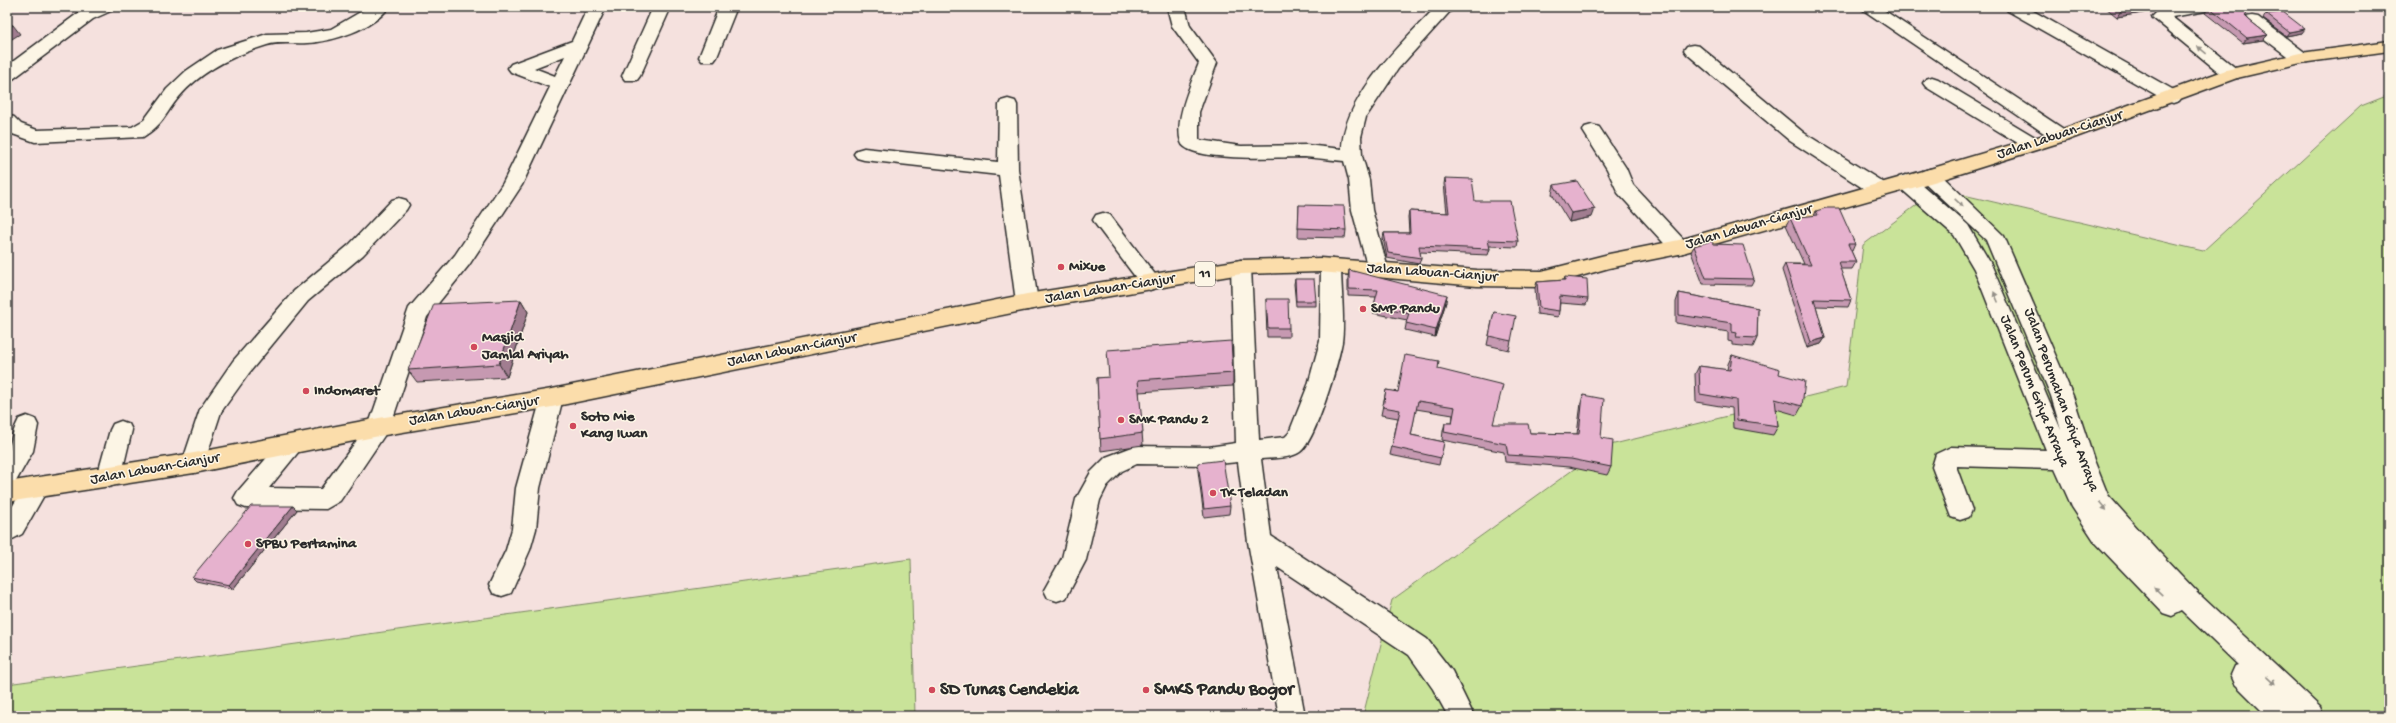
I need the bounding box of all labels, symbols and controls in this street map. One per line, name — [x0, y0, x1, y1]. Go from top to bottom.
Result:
one-way arrow — [2196, 45, 2207, 54]
street label: Jalan Labuan-Cianjur — [1995, 106, 2127, 164]
one-way arrow — [1954, 198, 1964, 208]
street label: Jalan Labuan-Cianjur — [1684, 200, 1816, 254]
place label: Mixue — [1069, 258, 1107, 276]
street label: Jalan Labuan-Cianjur — [1366, 259, 1500, 287]
marker: Mixue — [1056, 262, 1066, 272]
road number: 11 — [1195, 262, 1215, 286]
street label: Jalan Labuan-Cianjur — [1044, 270, 1178, 308]
one-way arrow — [1993, 291, 1999, 302]
place label: SMP Pandu — [1371, 300, 1441, 318]
marker: SMP Pandu — [1358, 304, 1368, 314]
street label: Jalan Perumahan Griya Arraya — [2019, 306, 2103, 495]
street label: Jalan Perum Griya Arraya — [1995, 313, 2073, 470]
street label: Jalan Labuan-Cianjur — [726, 328, 860, 371]
place label: Masjid Jamlal Ariyah — [481, 329, 569, 364]
marker: Masjid Jamlal Ariyah — [469, 342, 479, 352]
place label: Indomaret — [314, 382, 381, 400]
marker: Indomaret — [301, 386, 311, 396]
street label: Jalan Labuan-Cianjur — [408, 392, 542, 430]
place label: Soto Mie Kang Iwan — [580, 408, 648, 443]
place label: SMK Pandu 2 — [1129, 411, 1209, 429]
marker: SMK Pandu 2 — [1116, 415, 1126, 425]
marker: Soto Mie Kang Iwan — [568, 421, 578, 431]
street label: Jalan Labuan-Cianjur — [89, 448, 223, 489]
place label: TK Teladan — [1220, 484, 1289, 502]
marker: TK Teladan — [1208, 488, 1218, 498]
one-way arrow — [2099, 500, 2108, 511]
place label: SPBU Pertamina — [256, 535, 357, 553]
marker: SPBU Pertamina — [243, 539, 253, 549]
one-way arrow — [2153, 586, 2163, 596]
one-way arrow — [2266, 675, 2276, 685]
place label: SD Tunas Cendekia — [940, 680, 1080, 701]
place label: SMKS Pandu Bogor — [1154, 680, 1296, 701]
marker: SD Tunas Cendekia — [927, 685, 937, 695]
marker: SMKS Pandu Bogor — [1141, 685, 1151, 695]

